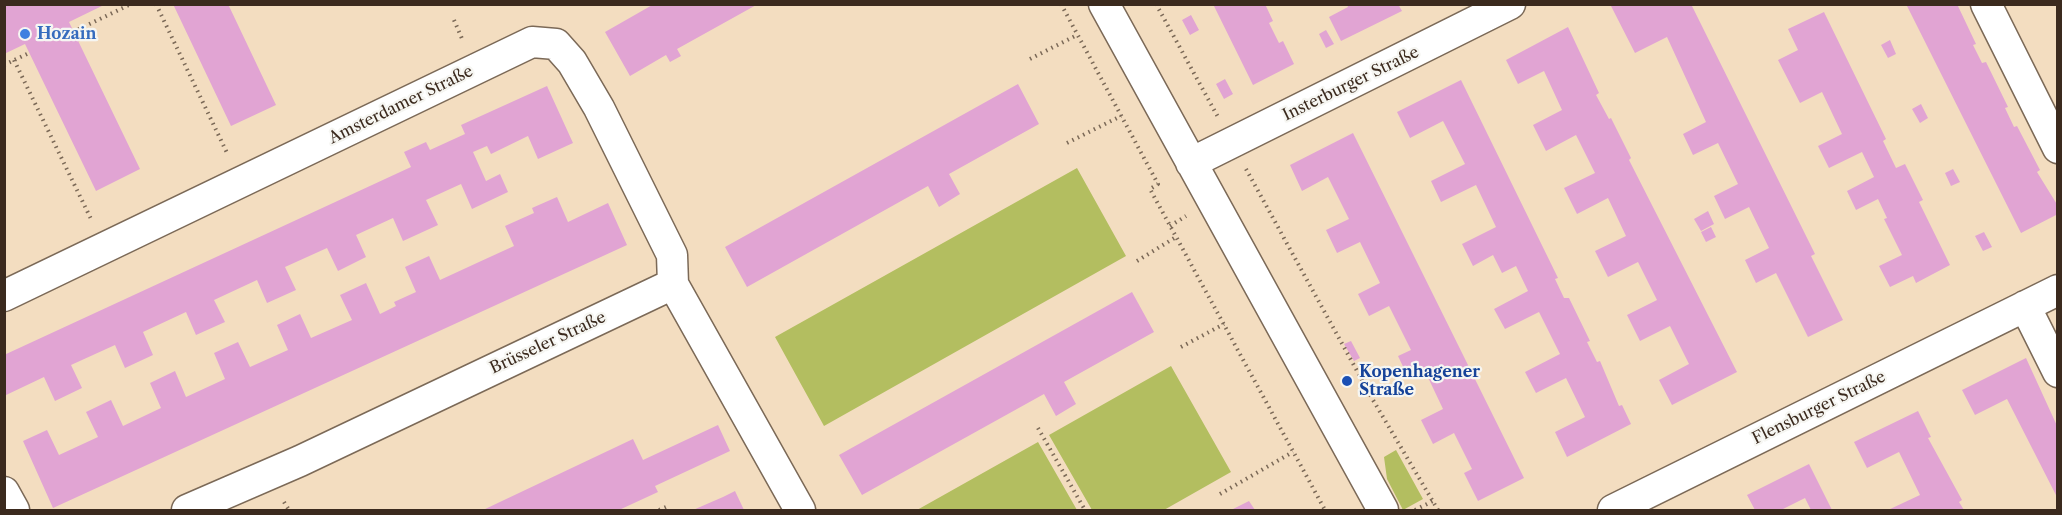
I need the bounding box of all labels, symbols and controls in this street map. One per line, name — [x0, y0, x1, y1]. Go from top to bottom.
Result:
place label: Hozain — [37, 24, 96, 44]
marker: Hozain — [18, 27, 32, 41]
street label: Insterburger Straße — [1280, 43, 1422, 125]
street label: Amsterdamer Straße — [326, 62, 476, 148]
street label: Brüsseler Straße — [487, 308, 609, 378]
place label: Kopenhagener Straße — [1359, 362, 1480, 400]
street label: Flensburger Straße — [1749, 367, 1889, 449]
marker: Kopenhagener Straße — [1340, 374, 1354, 388]

